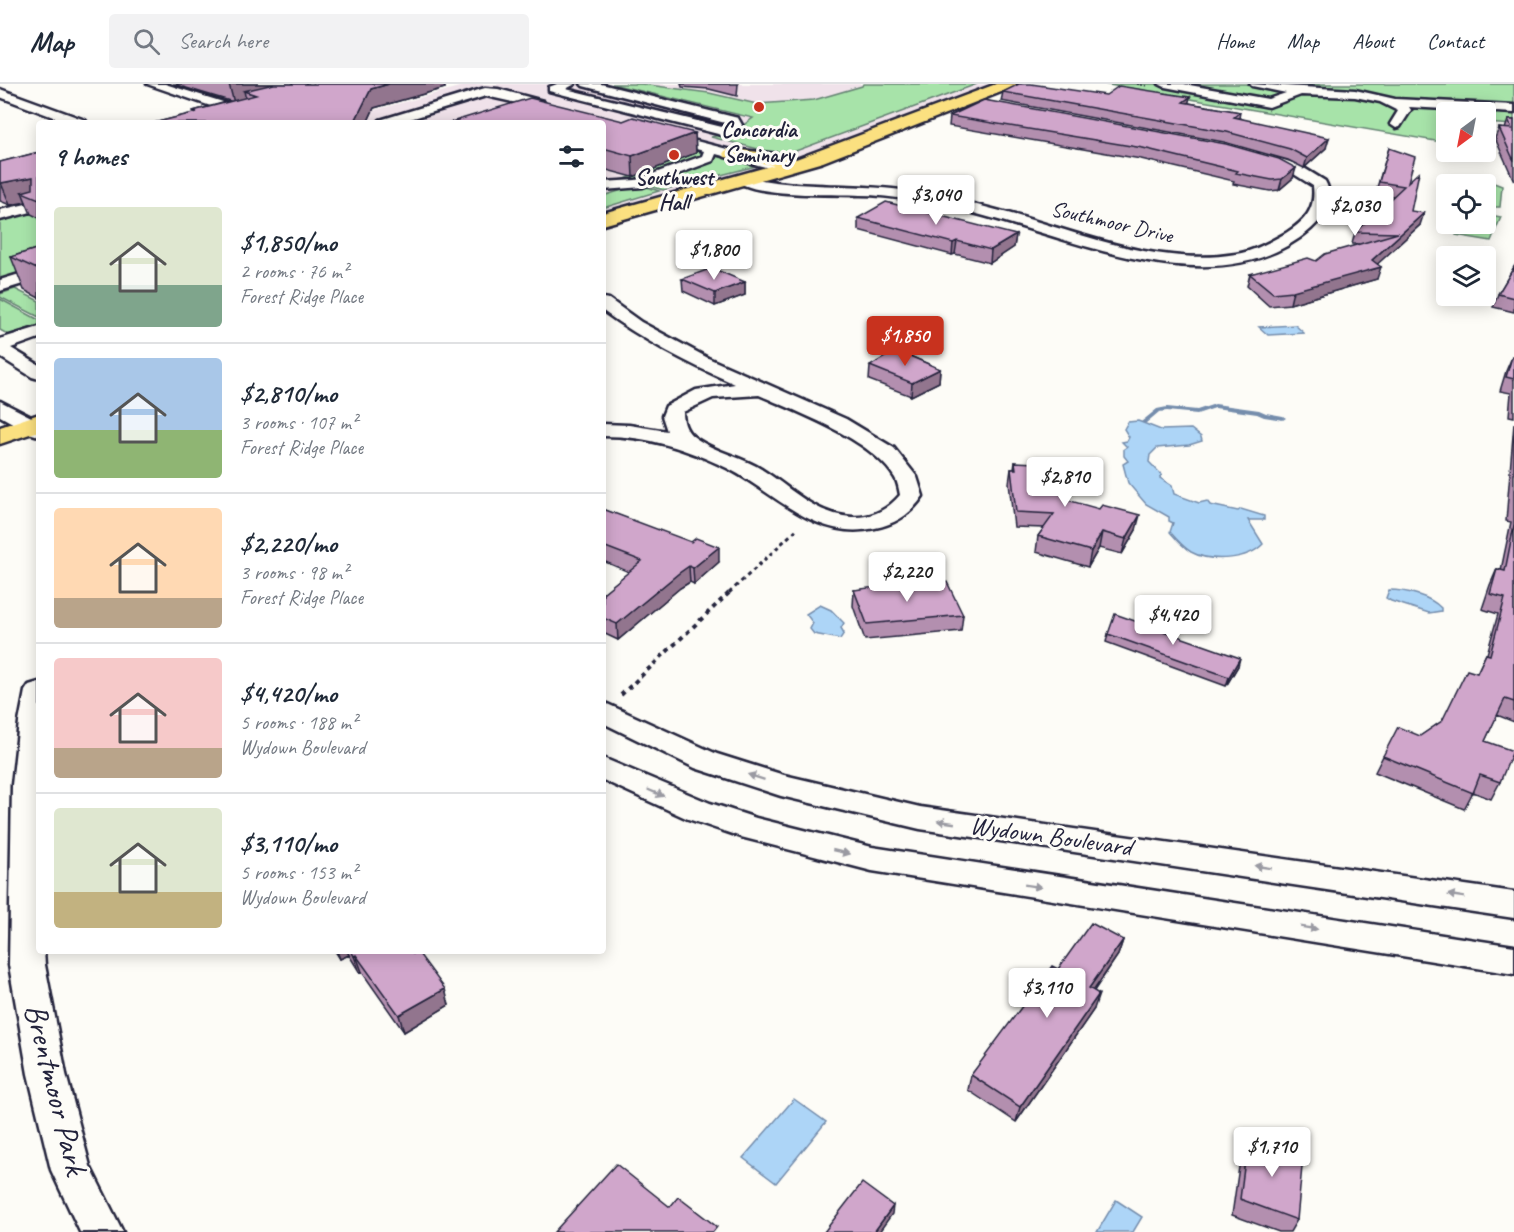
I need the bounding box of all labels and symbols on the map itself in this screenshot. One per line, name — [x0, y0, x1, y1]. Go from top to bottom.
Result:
marker: Concordia Seminary — [752, 100, 766, 114]
north arrow — [1436, 102, 1496, 162]
place label: Concordia Seminary — [721, 116, 799, 169]
marker: Southwest Hall — [667, 148, 681, 162]
place label: Southwest Hall — [635, 164, 716, 217]
pin: $3,040 — [887, 175, 985, 226]
pin: $2,030 — [1306, 186, 1404, 237]
street label: Southmoor Drive — [1048, 194, 1177, 250]
pin: $1,800 — [665, 230, 763, 281]
pin: $1,850 — [856, 316, 954, 367]
pin: $2,810 — [1016, 457, 1114, 508]
pin: $2,220 — [858, 552, 956, 603]
pin: $4,420 — [1124, 595, 1222, 646]
one-way arrow — [747, 772, 765, 781]
one-way arrow — [647, 788, 665, 798]
street label: Wydown Boulevard — [968, 808, 1138, 864]
one-way arrow — [936, 817, 955, 826]
one-way arrow — [832, 848, 850, 858]
one-way arrow — [1254, 863, 1273, 872]
one-way arrow — [1024, 882, 1043, 891]
one-way arrow — [1447, 892, 1466, 901]
one-way arrow — [1300, 924, 1319, 933]
pin: $3,110 — [998, 968, 1096, 1019]
street label: Brentmoor Park — [15, 1000, 98, 1181]
pin: $1,710 — [1223, 1127, 1321, 1178]

